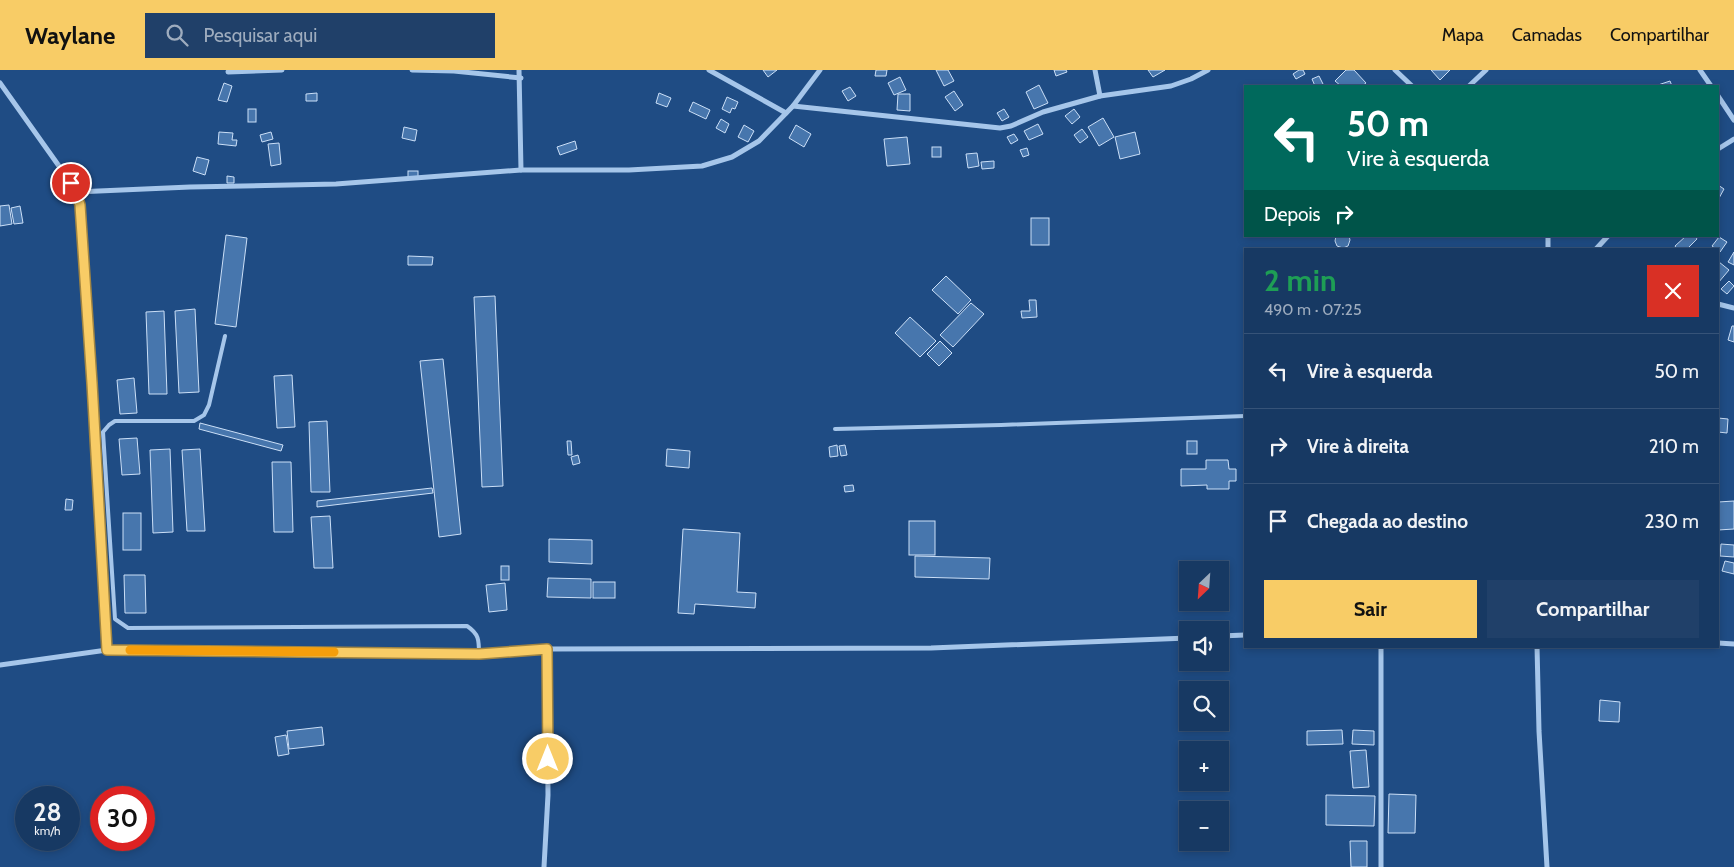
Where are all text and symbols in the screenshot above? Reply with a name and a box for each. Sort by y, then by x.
search box [145,13,495,58]
text: Waylane [25,21,115,50]
icon: search [163,21,191,49]
text: Pesquisar aqui [203,24,317,47]
text: Mapa [1442,24,1484,46]
text: Camadas [1512,24,1582,46]
text: Compartilhar [1610,24,1709,46]
text: 50 m [1347,102,1429,145]
icon: left [1264,105,1329,170]
text: Vire à esquerda [1347,145,1489,172]
pin [50,162,92,204]
icon: arrive [57,169,85,197]
icon: right [1330,200,1358,228]
text: Depois [1264,203,1320,226]
text: 2 min [1264,262,1336,299]
button: close [1647,265,1699,317]
text: 490 m · 07:25 [1264,300,1362,319]
icon: left [1264,357,1292,385]
text: Vire à esquerda [1307,360,1433,383]
text: 50 m [1655,360,1699,383]
icon: right [1264,432,1292,460]
text: Vire à direita [1307,435,1409,458]
text: 210 m [1649,435,1699,458]
icon: arrive [1264,507,1292,535]
text: Chegada ao destino [1307,510,1468,533]
text: 230 m [1645,510,1699,533]
north arrow [1179,561,1229,611]
map controls [1179,561,1229,851]
button: Sair [1264,580,1477,638]
button: Compartilhar [1487,580,1699,638]
button: sound [1179,621,1229,671]
button: search [1179,681,1229,731]
position arrow [521,732,573,784]
button: + [1179,741,1229,791]
speed limit sign: 30 [90,786,155,851]
text: 28 [33,797,62,827]
button: − [1179,801,1229,851]
text: km/h [34,823,61,838]

